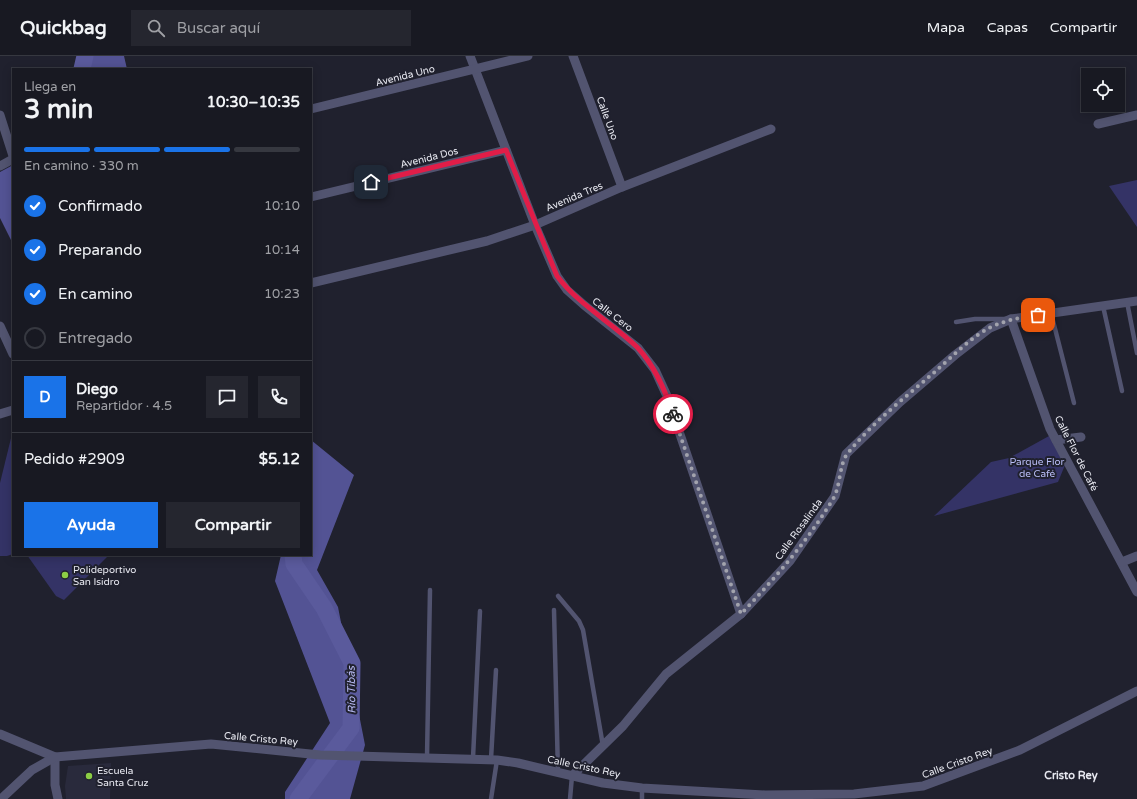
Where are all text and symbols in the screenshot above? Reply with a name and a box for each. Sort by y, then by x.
search box [131,10,411,46]
text: Quickbag [20,17,107,39]
icon: search [145,17,167,39]
text: Buscar aquí [177,19,260,37]
text: Mapa [927,19,965,36]
text: Capas [987,19,1028,36]
text: Compartir [1050,19,1117,36]
street label: Avenida Uno [374,63,436,89]
map controls [1081,68,1125,112]
button: locate [1081,68,1125,112]
text: Llega en [24,79,76,95]
text: 10:30–10:35 [207,93,300,111]
text: 3 min [24,94,93,125]
street label: Calle Uno [594,95,620,142]
street label: Avenida Dos [399,145,460,171]
text: En camino · 330 m [24,158,139,174]
pin [354,165,388,199]
icon: home [360,171,382,193]
street label: Avenida Tres [544,179,605,214]
icon: check [24,195,46,217]
text: Confirmado [58,197,142,215]
text: 10:10 [264,198,300,214]
icon: check [24,239,46,261]
text: Preparando [58,241,142,259]
text: 10:14 [264,242,300,258]
icon: check [24,283,46,305]
text: En camino [58,285,133,303]
text: 10:23 [264,286,300,302]
street label: Calle Cero [590,295,635,334]
pin [1021,298,1055,332]
icon: bag [1027,304,1049,326]
text: Entregado [58,329,133,347]
button: chat [206,376,248,418]
button: phone [258,376,300,418]
text: Diego [76,380,118,398]
text: D [39,388,51,406]
courier [653,394,693,434]
text: Repartidor · 4.5 [76,398,172,414]
icon: bike [662,403,684,425]
street label: Calle Flor de Café [1052,414,1100,493]
text: Pedido #2909 [24,450,125,468]
text: $5.12 [259,450,300,468]
park label: Parque Flor de Café [1010,456,1065,480]
street label: Calle Rosalinda [773,497,825,562]
button: Ayuda [24,502,158,548]
button: Compartir [166,502,300,548]
place label: Polideportivo San Isidro [73,564,136,588]
marker: Polideportivo San Isidro [60,570,70,580]
water label: Río Tibás [345,665,358,714]
street label: Calle Cristo Rey [223,730,299,748]
street label: Calle Cristo Rey [920,744,995,781]
street label: Calle Cristo Rey [546,753,622,781]
place label: Escuela Santa Cruz [97,765,149,789]
district label: Cristo Rey [1044,769,1098,783]
marker: Escuela Santa Cruz [84,771,94,781]

